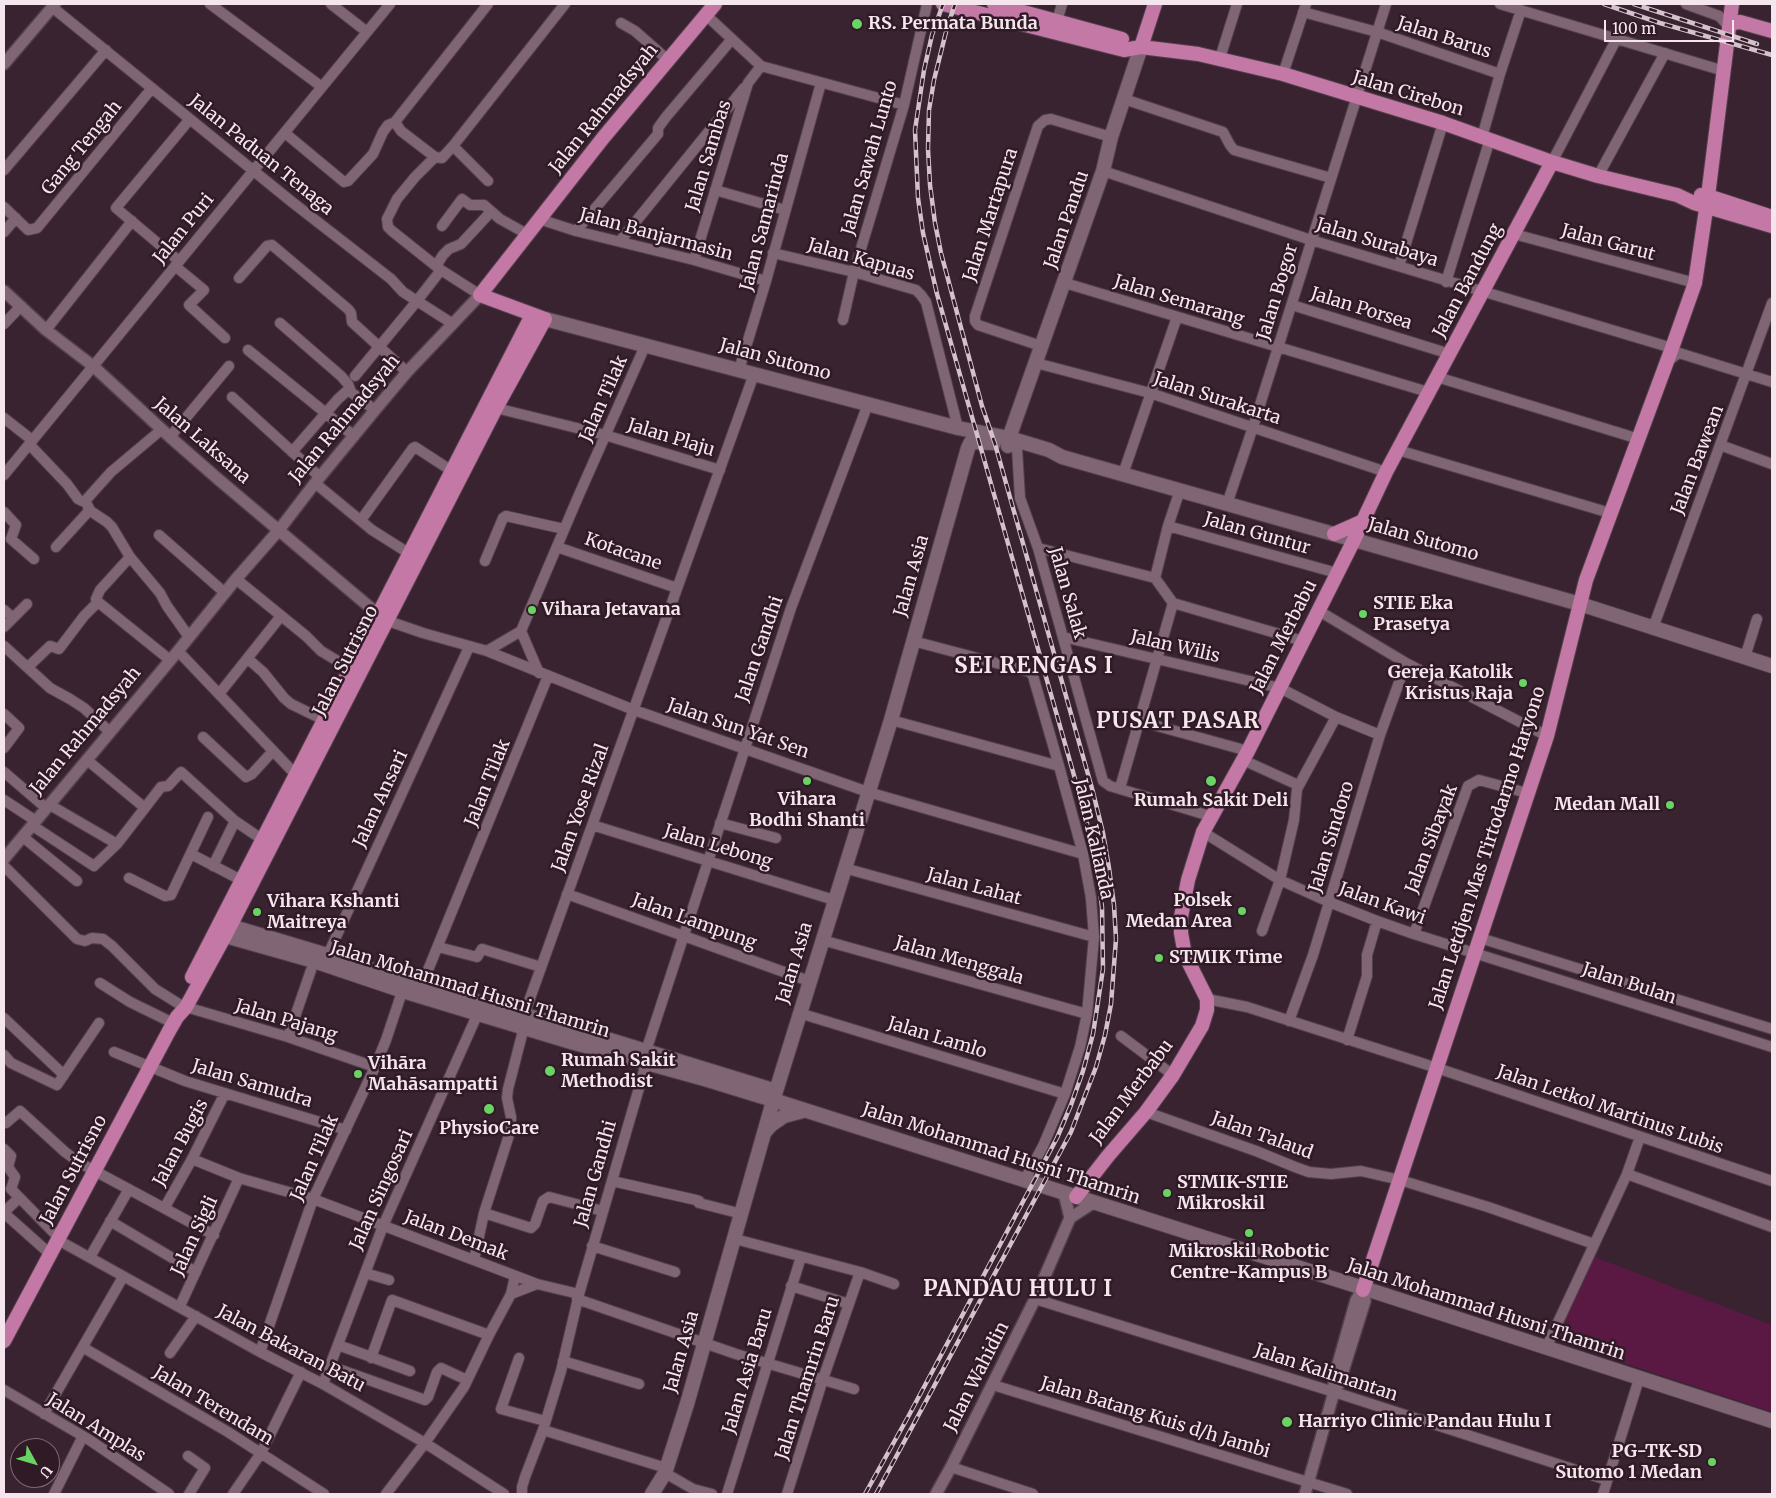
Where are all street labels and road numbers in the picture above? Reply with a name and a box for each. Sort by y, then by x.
street label: Jalan Barus [1394,13,1494,63]
street label: Jalan Rahmadsyah [545,40,663,178]
street label: Jalan Cirebon [1350,67,1466,121]
street label: Jalan Sawah Lunto [838,78,902,238]
street label: Jalan Paduan Tenaga [184,90,338,220]
street label: Gang Tengah [37,97,127,199]
street label: Jalan Sambas [682,98,736,214]
street label: Jalan Martapura [959,145,1023,285]
street label: Jalan Samarinda [736,151,794,293]
street label: Jalan Pandu [1040,168,1094,272]
street label: Jalan Puri [149,190,219,268]
street label: Jalan Banjarmasin [577,204,735,266]
street label: Jalan Surabaya [1313,214,1441,272]
street label: Jalan Bandung [1429,220,1507,342]
street label: Jalan Garut [1559,220,1657,266]
street label: Jalan Kapuas [805,234,917,286]
street label: Jalan Bogor [1253,241,1303,343]
street label: Jalan Semarang [1111,271,1247,331]
street label: Jalan Porsea [1308,283,1414,335]
street label: Jalan Sutomo [717,335,833,385]
street label: Jalan Rahmadsyah [285,351,405,487]
street label: Jalan Tilak [575,352,633,446]
street label: Jalan Surakarta [1151,368,1283,430]
street label: Jalan Laksana [149,393,255,489]
street label: Jalan Bawean [1667,402,1729,518]
street label: Jalan Plaju [625,414,717,462]
street label: Jalan Guntur [1201,509,1313,559]
street label: Jalan Sutomo [1365,514,1481,566]
street label: Kotacane [582,529,664,575]
street label: Jalan Asia [890,533,934,619]
street label: Jalan Salak [1044,545,1090,641]
street label: Jalan Merbabu [1246,576,1322,698]
street label: Jalan Gandhi [732,593,788,705]
street label: Jalan Sutrisno [309,602,383,720]
street label: Jalan Wilis [1128,626,1222,668]
street label: Jalan Rahmadsyah [26,663,146,799]
street label: Jalan Letdjen Mas Tirtodarmo Haryono [1425,684,1551,1012]
street label: Jalan Sun Yat Sen [664,695,812,763]
street label: Jalan Tilak [461,736,515,830]
street label: Jalan Yose Rizal [548,741,614,875]
street label: Jalan Ansari [349,747,413,851]
street label: Jalan Kalianda [1069,776,1117,902]
street label: Jalan Sindoro [1305,779,1359,895]
street label: Jalan Sibayak [1401,781,1463,897]
street label: Jalan Lebong [661,820,775,874]
street label: Jalan Lahat [924,864,1024,910]
street label: Jalan Kawi [1336,878,1428,930]
street label: Jalan Lampung [629,889,759,955]
street label: Jalan Asia [772,920,818,1006]
street label: Jalan Menggala [892,932,1026,990]
street label: Jalan Mohammad Husni Thamrin [328,937,612,1043]
street label: Jalan Bulan [1579,959,1679,1009]
street label: Jalan Pajang [232,995,340,1047]
street label: Jalan Lamlo [885,1013,989,1063]
street label: Jalan Merbabu [1086,1036,1178,1148]
street label: Jalan Samudra [189,1055,315,1113]
street label: Jalan Letkol Martinus Lubis [1494,1061,1726,1159]
street label: Jalan Bugis [149,1095,213,1191]
street label: Jalan Mohammad Husni Thamrin [859,1099,1143,1209]
street label: Jalan Talaud [1208,1108,1316,1164]
street label: Jalan Sutrisno [36,1111,112,1229]
street label: Jalan Tilak [286,1111,344,1205]
street label: Jalan Gandhi [570,1118,622,1230]
street label: Jalan Singosari [346,1127,418,1253]
street label: Jalan Sigli [167,1193,223,1279]
street label: Jalan Demak [401,1206,511,1266]
street label: Jalan Mohammad Husni Thamrin [1344,1255,1628,1365]
street label: Jalan Thamrin Baru [771,1293,845,1463]
street label: Jalan Bakaran Batu [213,1301,369,1397]
street label: Jalan Asia Baru [719,1306,777,1436]
street label: Jalan Asia [660,1309,704,1395]
street label: Jalan Wahidin [940,1318,1014,1436]
street label: Jalan Kalimantan [1252,1340,1400,1406]
street label: Jalan Terendam [149,1362,277,1450]
street label: Jalan Batang Kuis d/h Jambi [1038,1373,1272,1463]
street label: Jalan Amplas [43,1389,149,1467]

